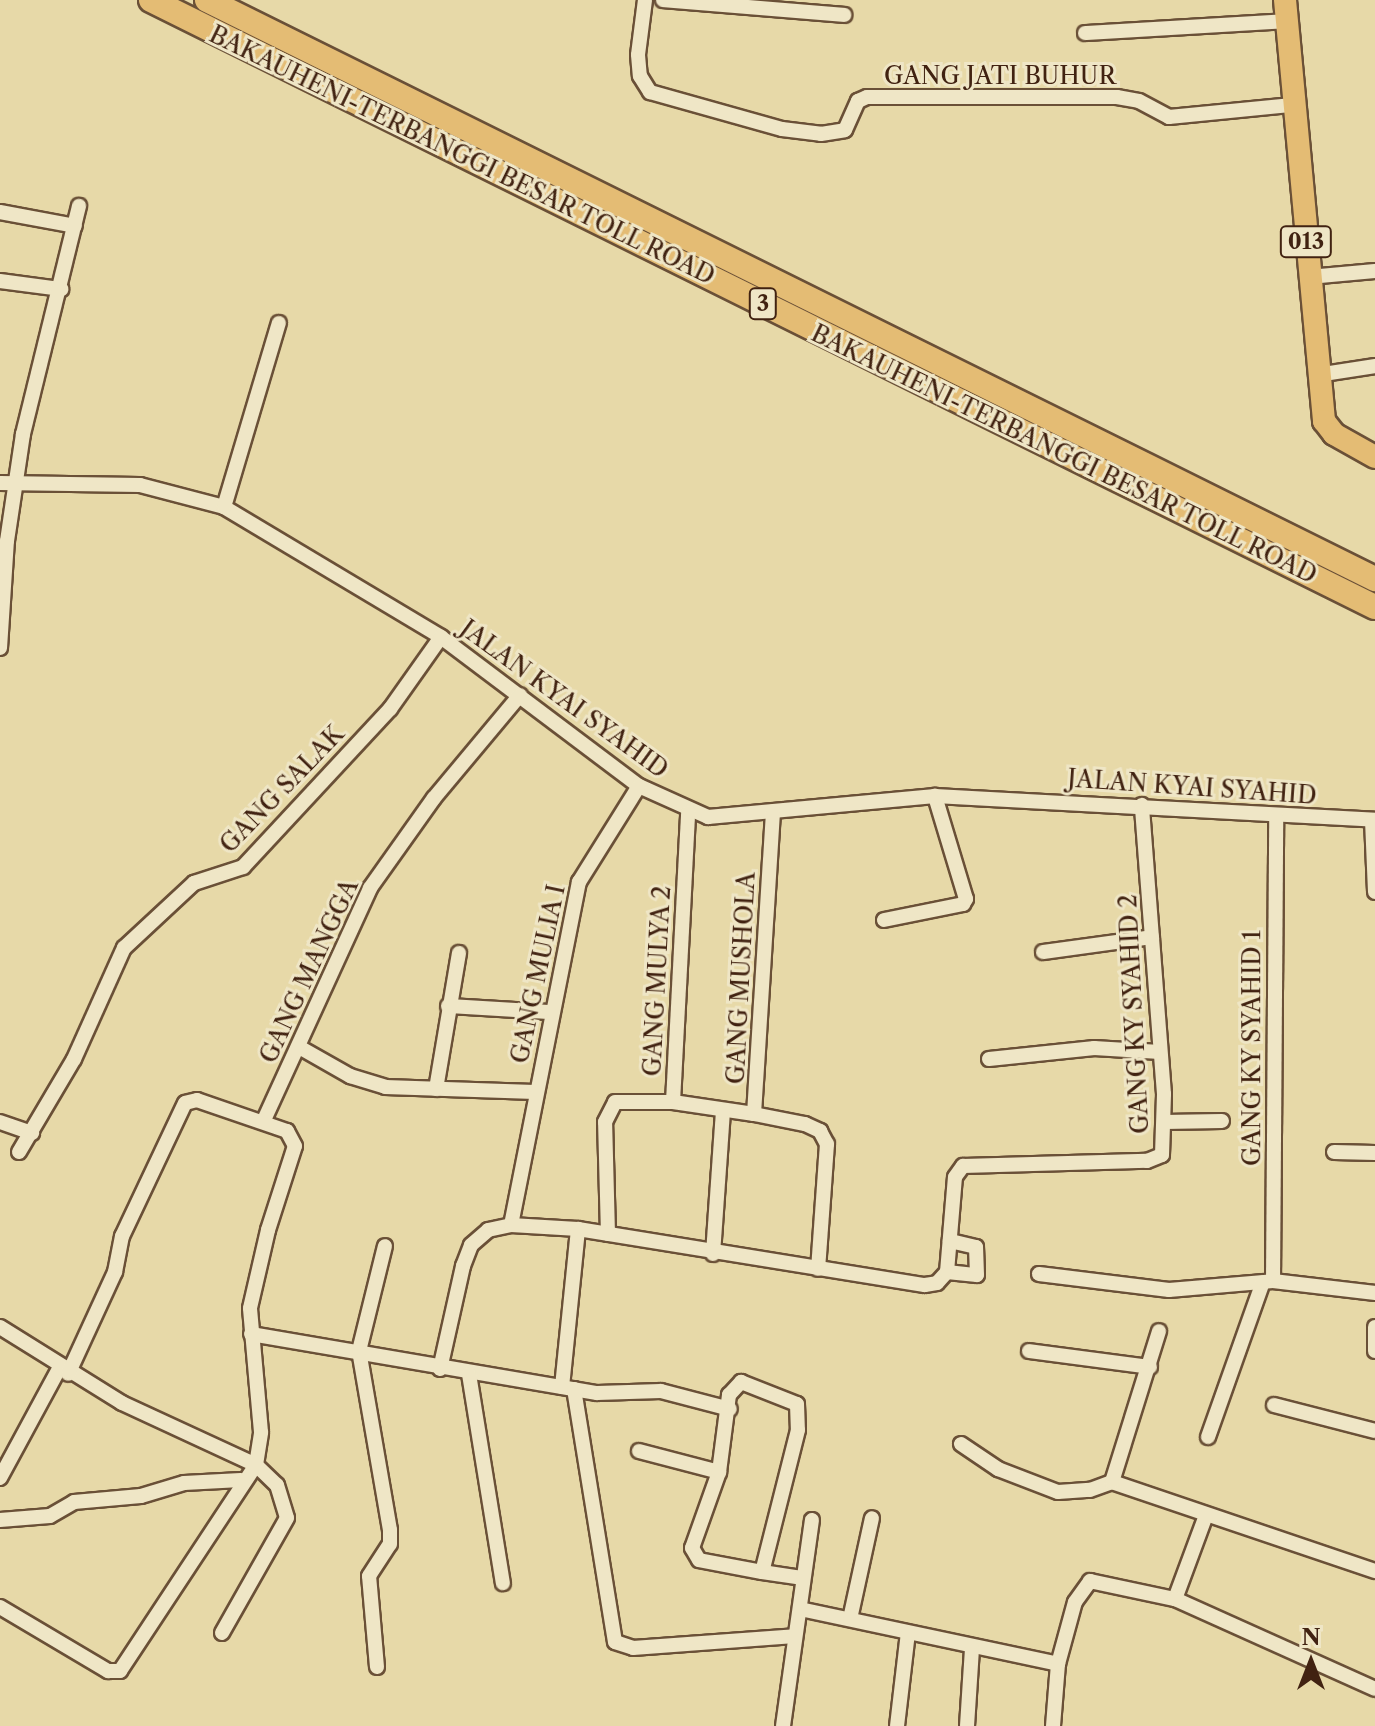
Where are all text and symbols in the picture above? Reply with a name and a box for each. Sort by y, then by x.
street label: BAKAUHENI-TERBANGGI BESAR TOLL ROAD [204,19,720,291]
street label: GANG JATI BUHUR [884,62,1116,90]
road number: 013 [1278,224,1334,260]
road number: 3 [747,286,779,322]
street label: BAKAUHENI-TERBANGGI BESAR TOLL ROAD [806,318,1322,590]
street label: JALAN KYAI SYAHID [455,614,673,784]
street label: GANG SALAK [214,719,350,859]
street label: JALAN KYAI SYAHID [1067,764,1317,810]
street label: GANG MUSHOLA [721,871,761,1085]
street label: GANG MANGGA [254,874,364,1068]
street label: GANG MULIA I [505,882,571,1066]
street label: GANG MULYA 2 [638,884,676,1078]
street label: GANG KY SYAHID 2 [1113,893,1155,1135]
street label: GANG KY SYAHID 1 [1238,929,1266,1167]
north arrow [1271,1622,1351,1702]
text: N [1301,1624,1321,1651]

